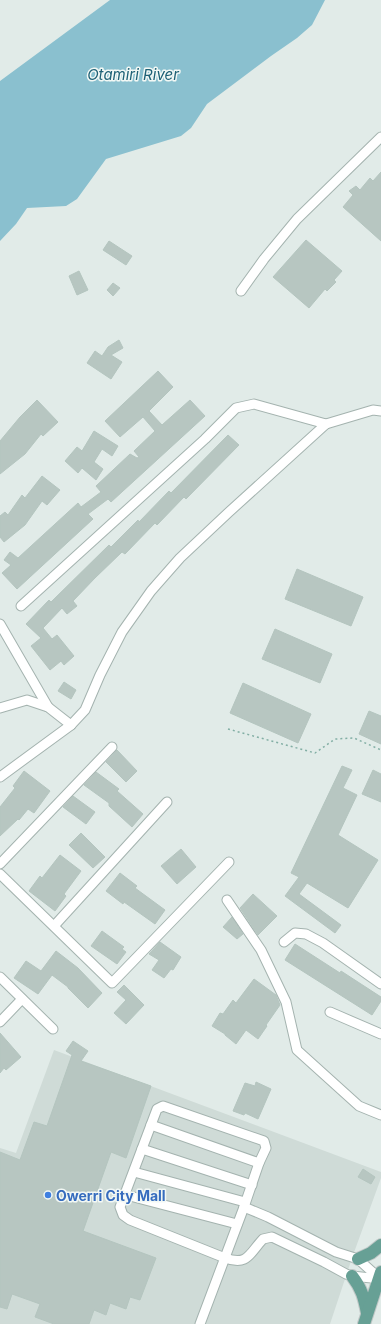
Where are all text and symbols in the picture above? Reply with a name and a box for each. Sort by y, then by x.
water label: Otamiri River [87,65,179,84]
place label: Owerri City Mall [56,1187,166,1204]
marker: Owerri City Mall [43,1190,53,1200]

